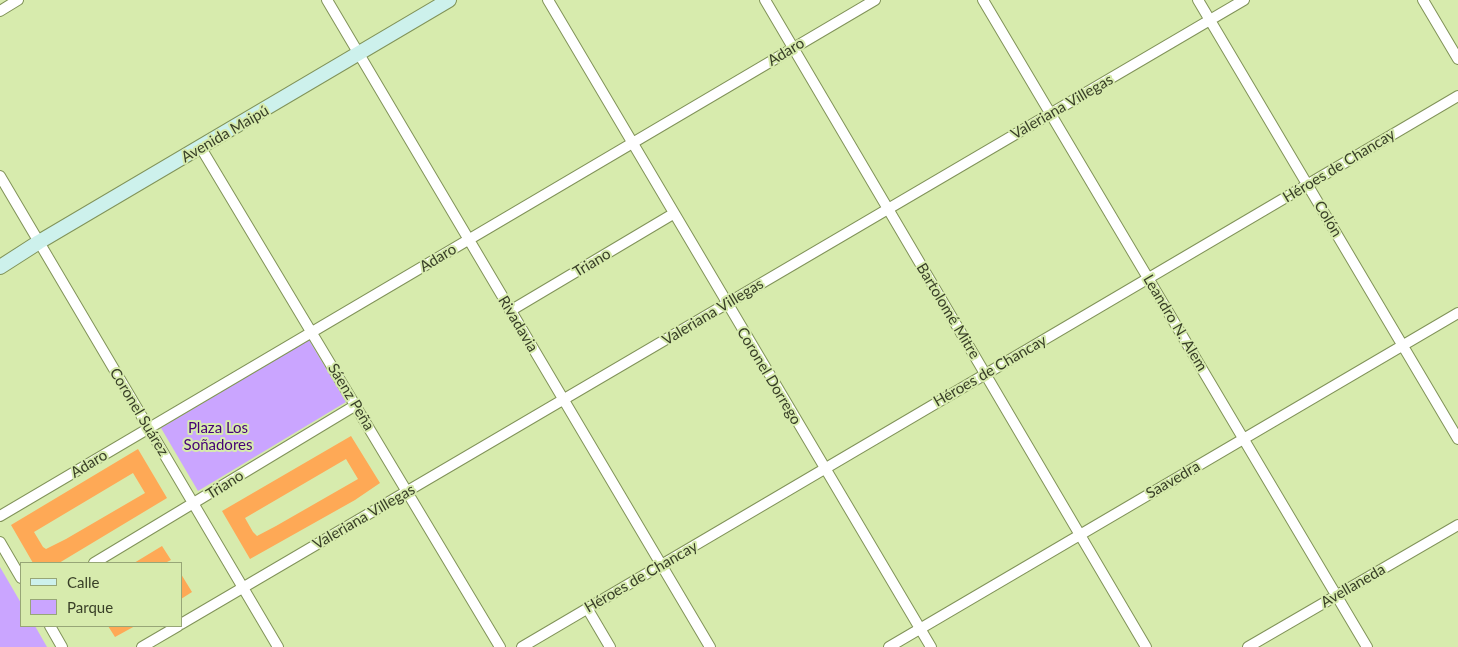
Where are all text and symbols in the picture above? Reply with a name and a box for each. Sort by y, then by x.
street label: Adaro [764,34,808,70]
street label: Valeriana Villegas [1008,71,1116,143]
street label: Avenida Maipú [178,102,272,166]
street label: Héroes de Chancay [1280,125,1398,207]
street label: Colón [1310,198,1346,240]
street label: Adaro [416,240,460,276]
street label: Triano [570,245,614,281]
street label: Bartolomé Mitre [912,260,984,362]
street label: Leandro N. Alem [1139,271,1211,375]
street label: Valeriana Villegas [659,275,767,349]
street label: Rivadavia [494,293,542,355]
street label: Coronel Dorrego [733,324,805,428]
street label: Héroes de Chancay [930,331,1050,411]
street label: Sáenz Peña [324,360,378,434]
street label: Coronel Suárez [106,365,172,459]
park label: Plaza Los Soñadores [184,419,252,454]
street label: Adaro [67,446,111,482]
street label: Saavedra [1143,457,1203,503]
street label: Triano [203,467,247,503]
street label: Valeriana Villegas [310,481,418,553]
street label: Héroes de Chancay [581,537,701,617]
street label: Avellaneda [1317,560,1389,612]
legend [20,562,182,627]
text: Calle [67,573,99,591]
text: Parque [67,598,113,616]

